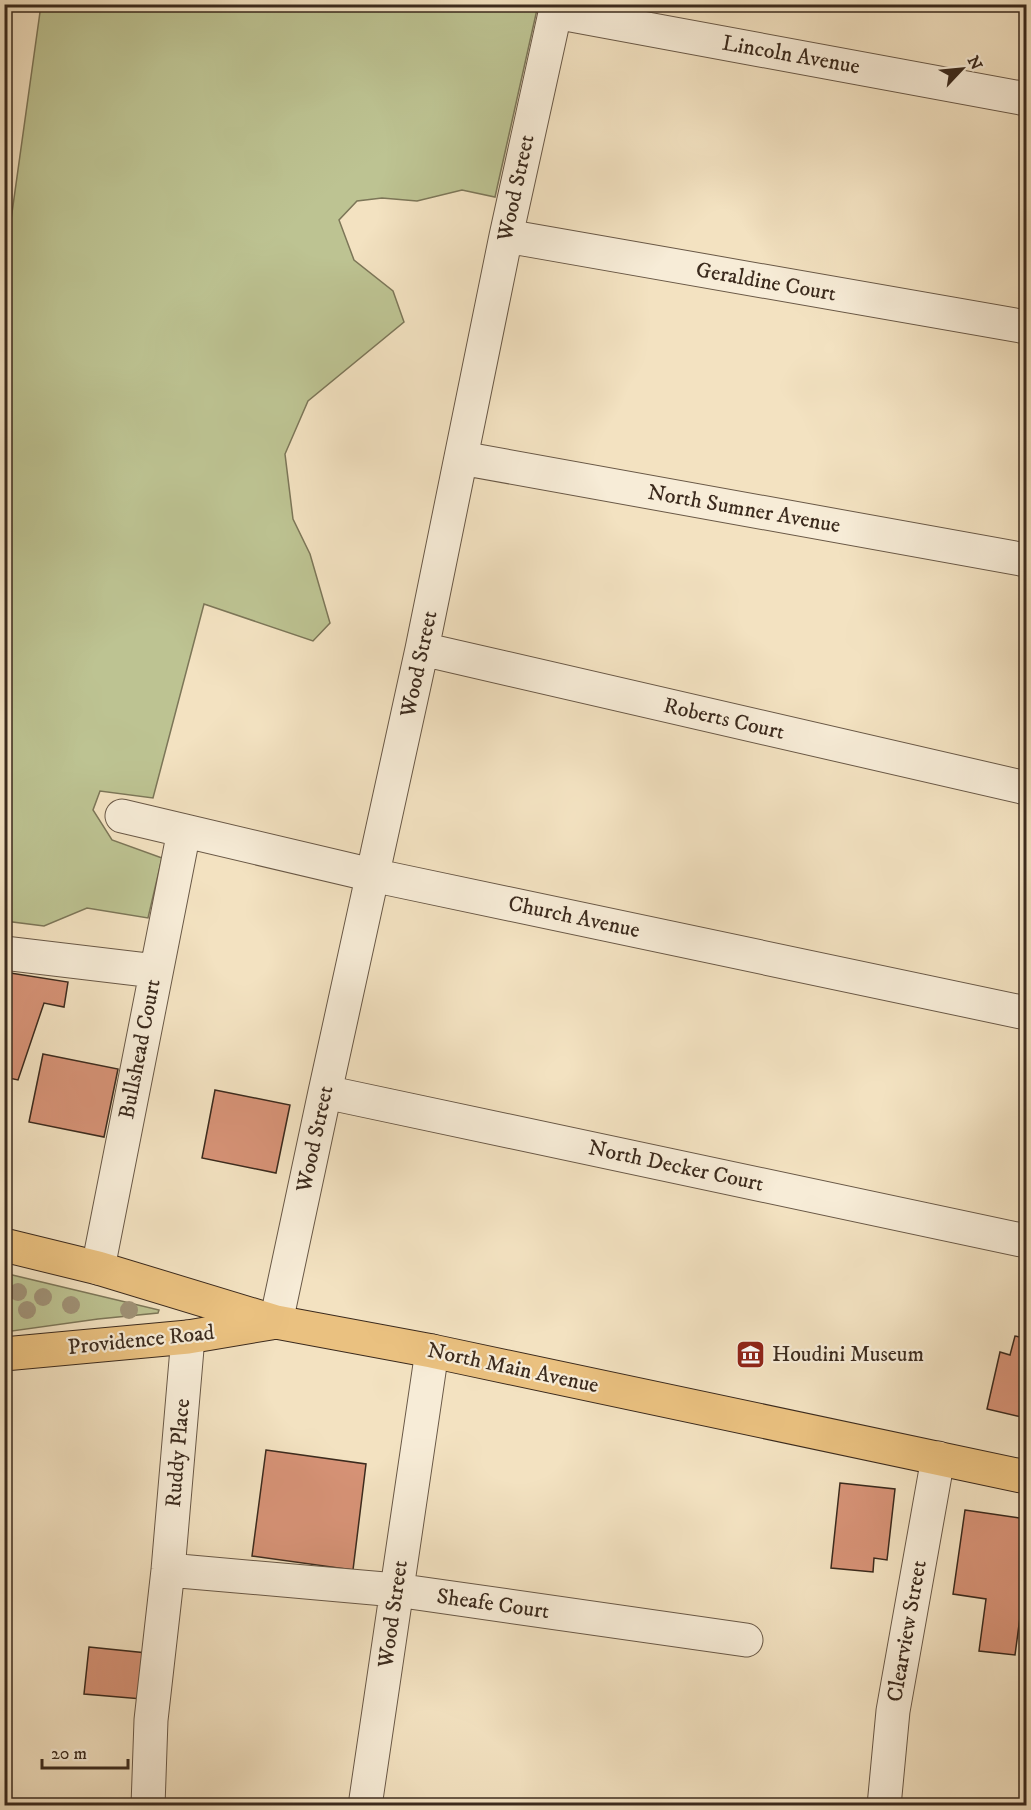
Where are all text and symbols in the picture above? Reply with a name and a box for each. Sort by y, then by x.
street label: Lincoln Avenue [720,30,862,80]
north arrow [932,39,992,99]
text: N [963,53,986,73]
street label: Wood Street [491,132,540,245]
street label: Geraldine Court [694,256,838,308]
street label: North Sumner Avenue [645,479,843,539]
street label: Wood Street [394,608,443,721]
street label: Roberts Court [661,692,787,746]
street label: Church Avenue [506,890,642,944]
street label: Bullshead Court [113,977,167,1121]
street label: Wood Street [290,1083,339,1196]
street label: North Decker Court [586,1134,766,1198]
street label: Providence Road [66,1319,216,1361]
street label: North Main Avenue [425,1337,601,1399]
museum icon: Houdini Museum [735,1338,767,1370]
place label: Houdini Museum [772,1341,924,1368]
street label: Ruddy Place [160,1397,196,1509]
street label: Clearview Street [881,1558,933,1704]
street label: Wood Street [372,1559,414,1670]
street label: Sheafe Court [435,1583,551,1625]
scale bar [42,1732,128,1770]
text: 20 m [51,1743,87,1765]

